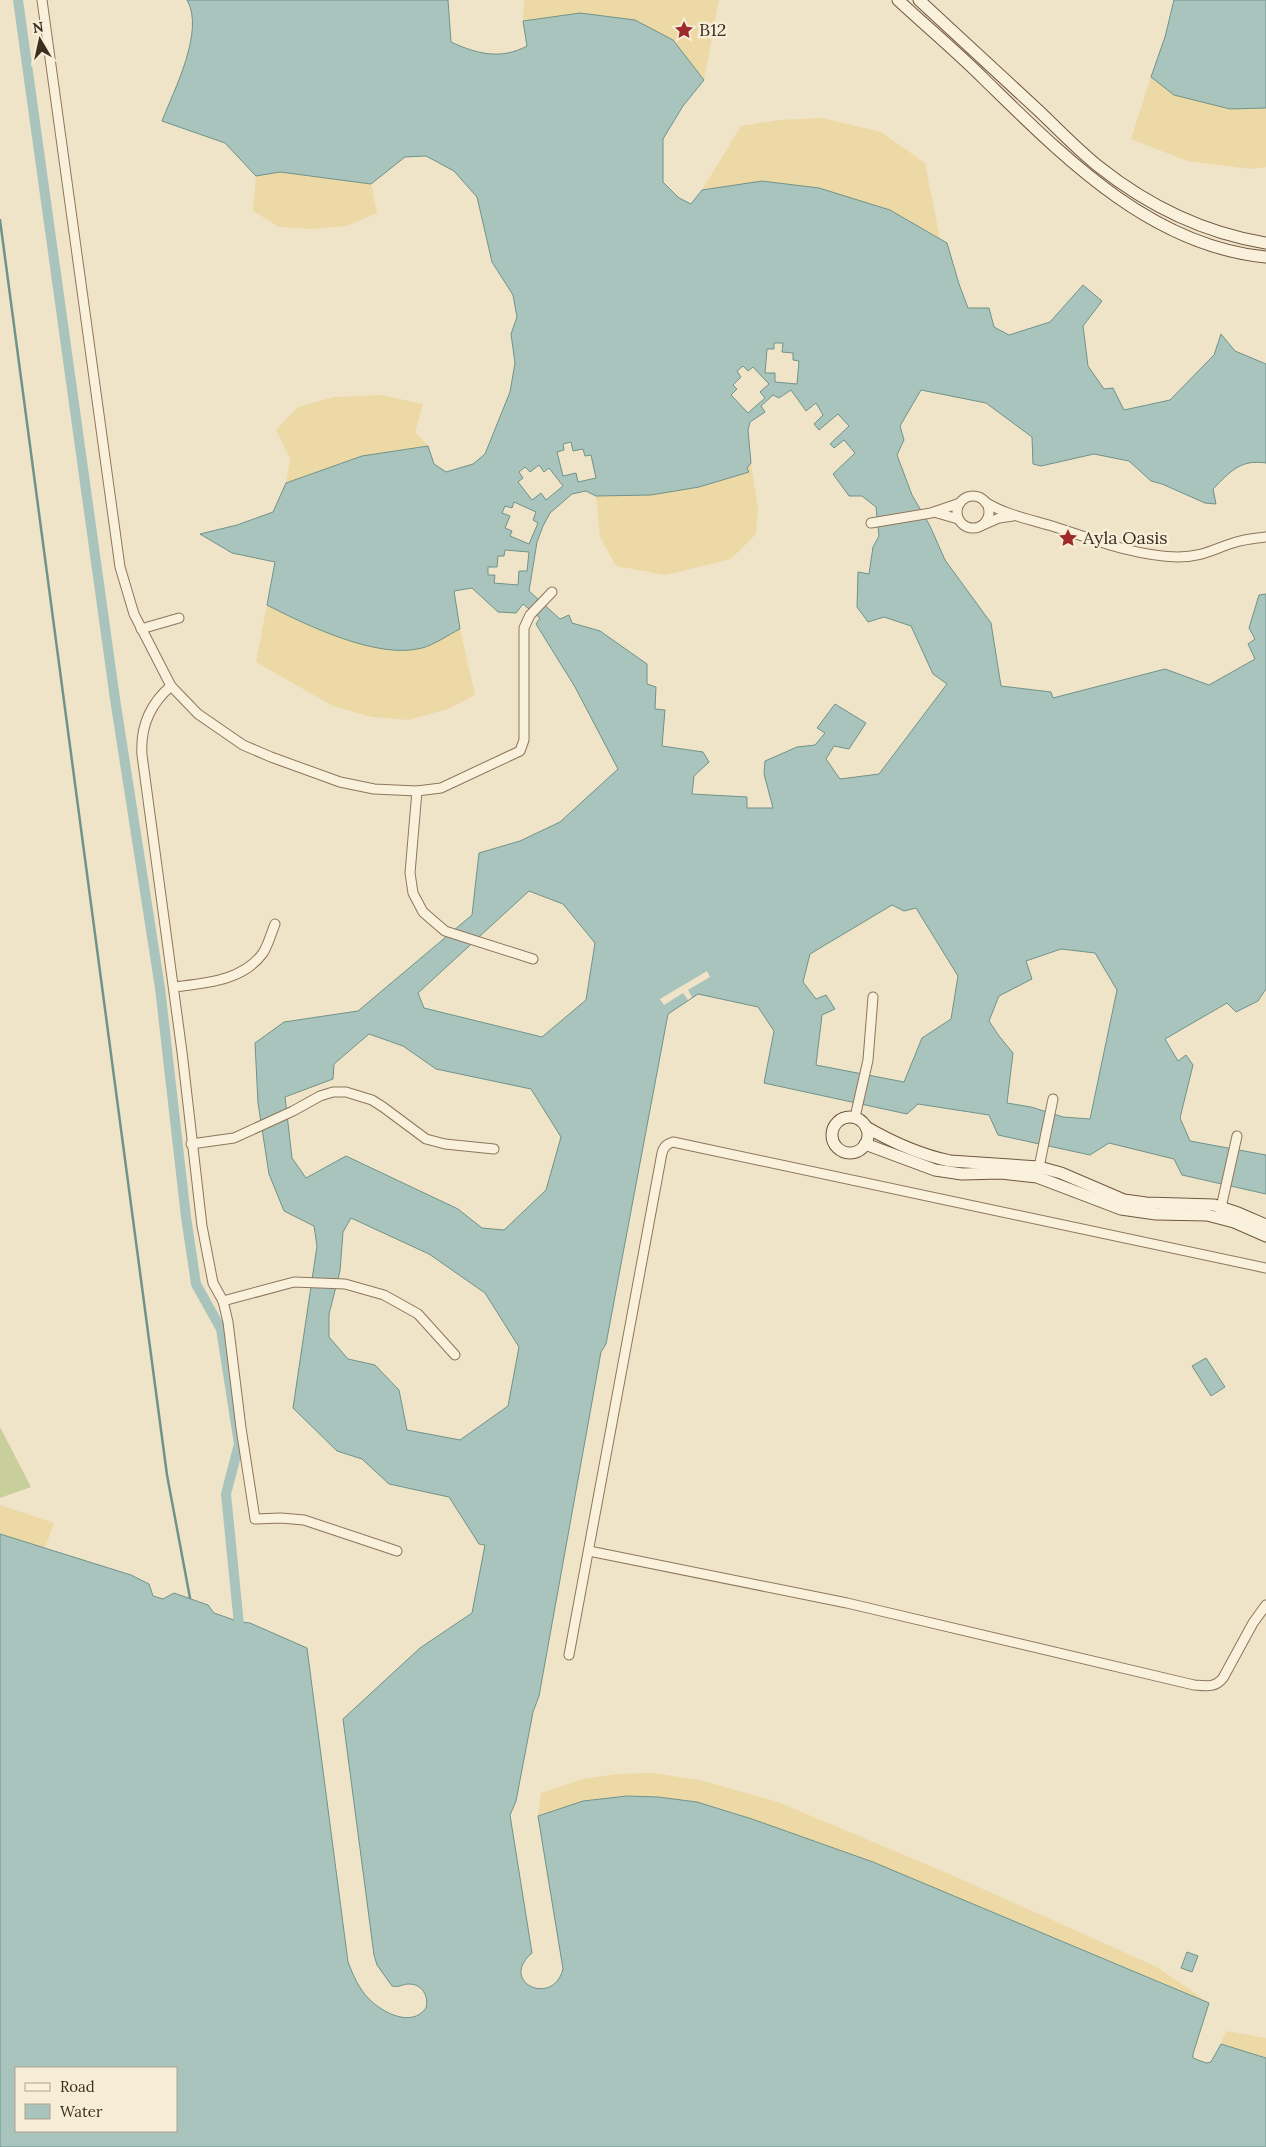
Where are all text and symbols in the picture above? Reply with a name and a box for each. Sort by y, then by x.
north arrow [15,15,65,65]
text: N [31,17,45,37]
place label: B12 [699,18,726,41]
place icon: B12 [673,19,695,41]
place label: Ayla Oasis [1082,526,1168,549]
place icon: Ayla Oasis [1057,527,1079,549]
legend [15,2067,178,2132]
text: Road [60,2077,95,2096]
text: Water [60,2102,103,2121]

